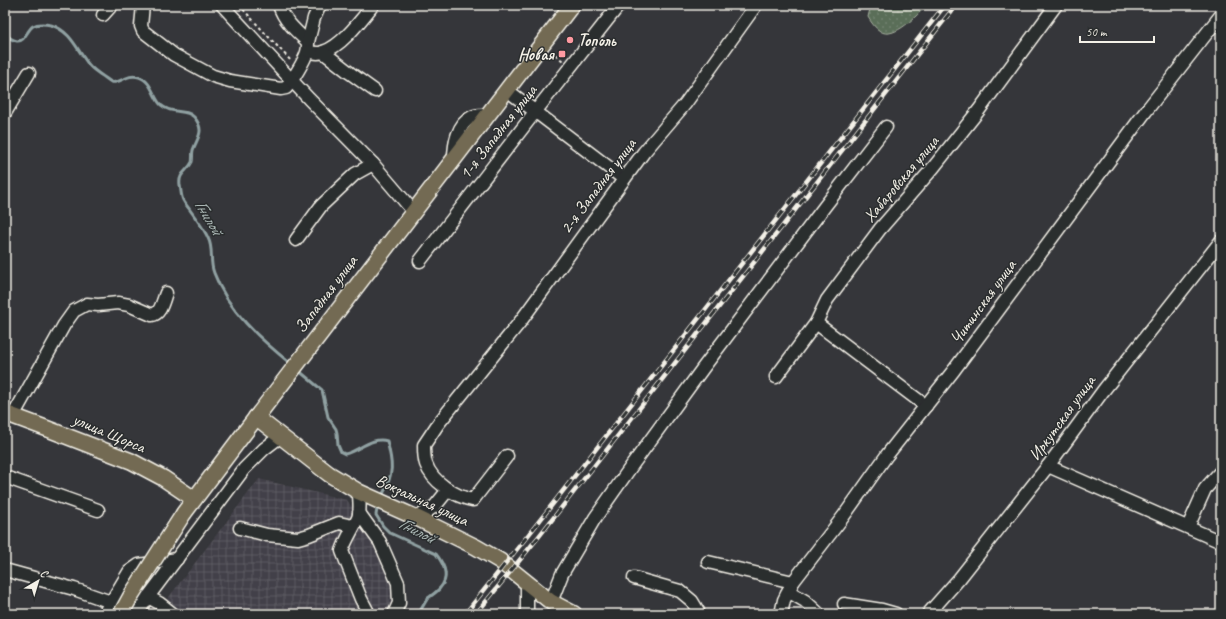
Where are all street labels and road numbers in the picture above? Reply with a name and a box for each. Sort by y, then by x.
street label: 1-я Западная улица [455,80,542,183]
street label: Хабаровская улица [859,131,944,227]
street label: 2-я Западная улица [555,133,641,238]
street label: Западная улица [290,250,363,337]
street label: Читинская улица [945,254,1022,348]
street label: Иркутская улица [1024,370,1101,465]
street label: улица Щорса [69,408,149,458]
street label: Вокзальная улица [372,469,473,532]

